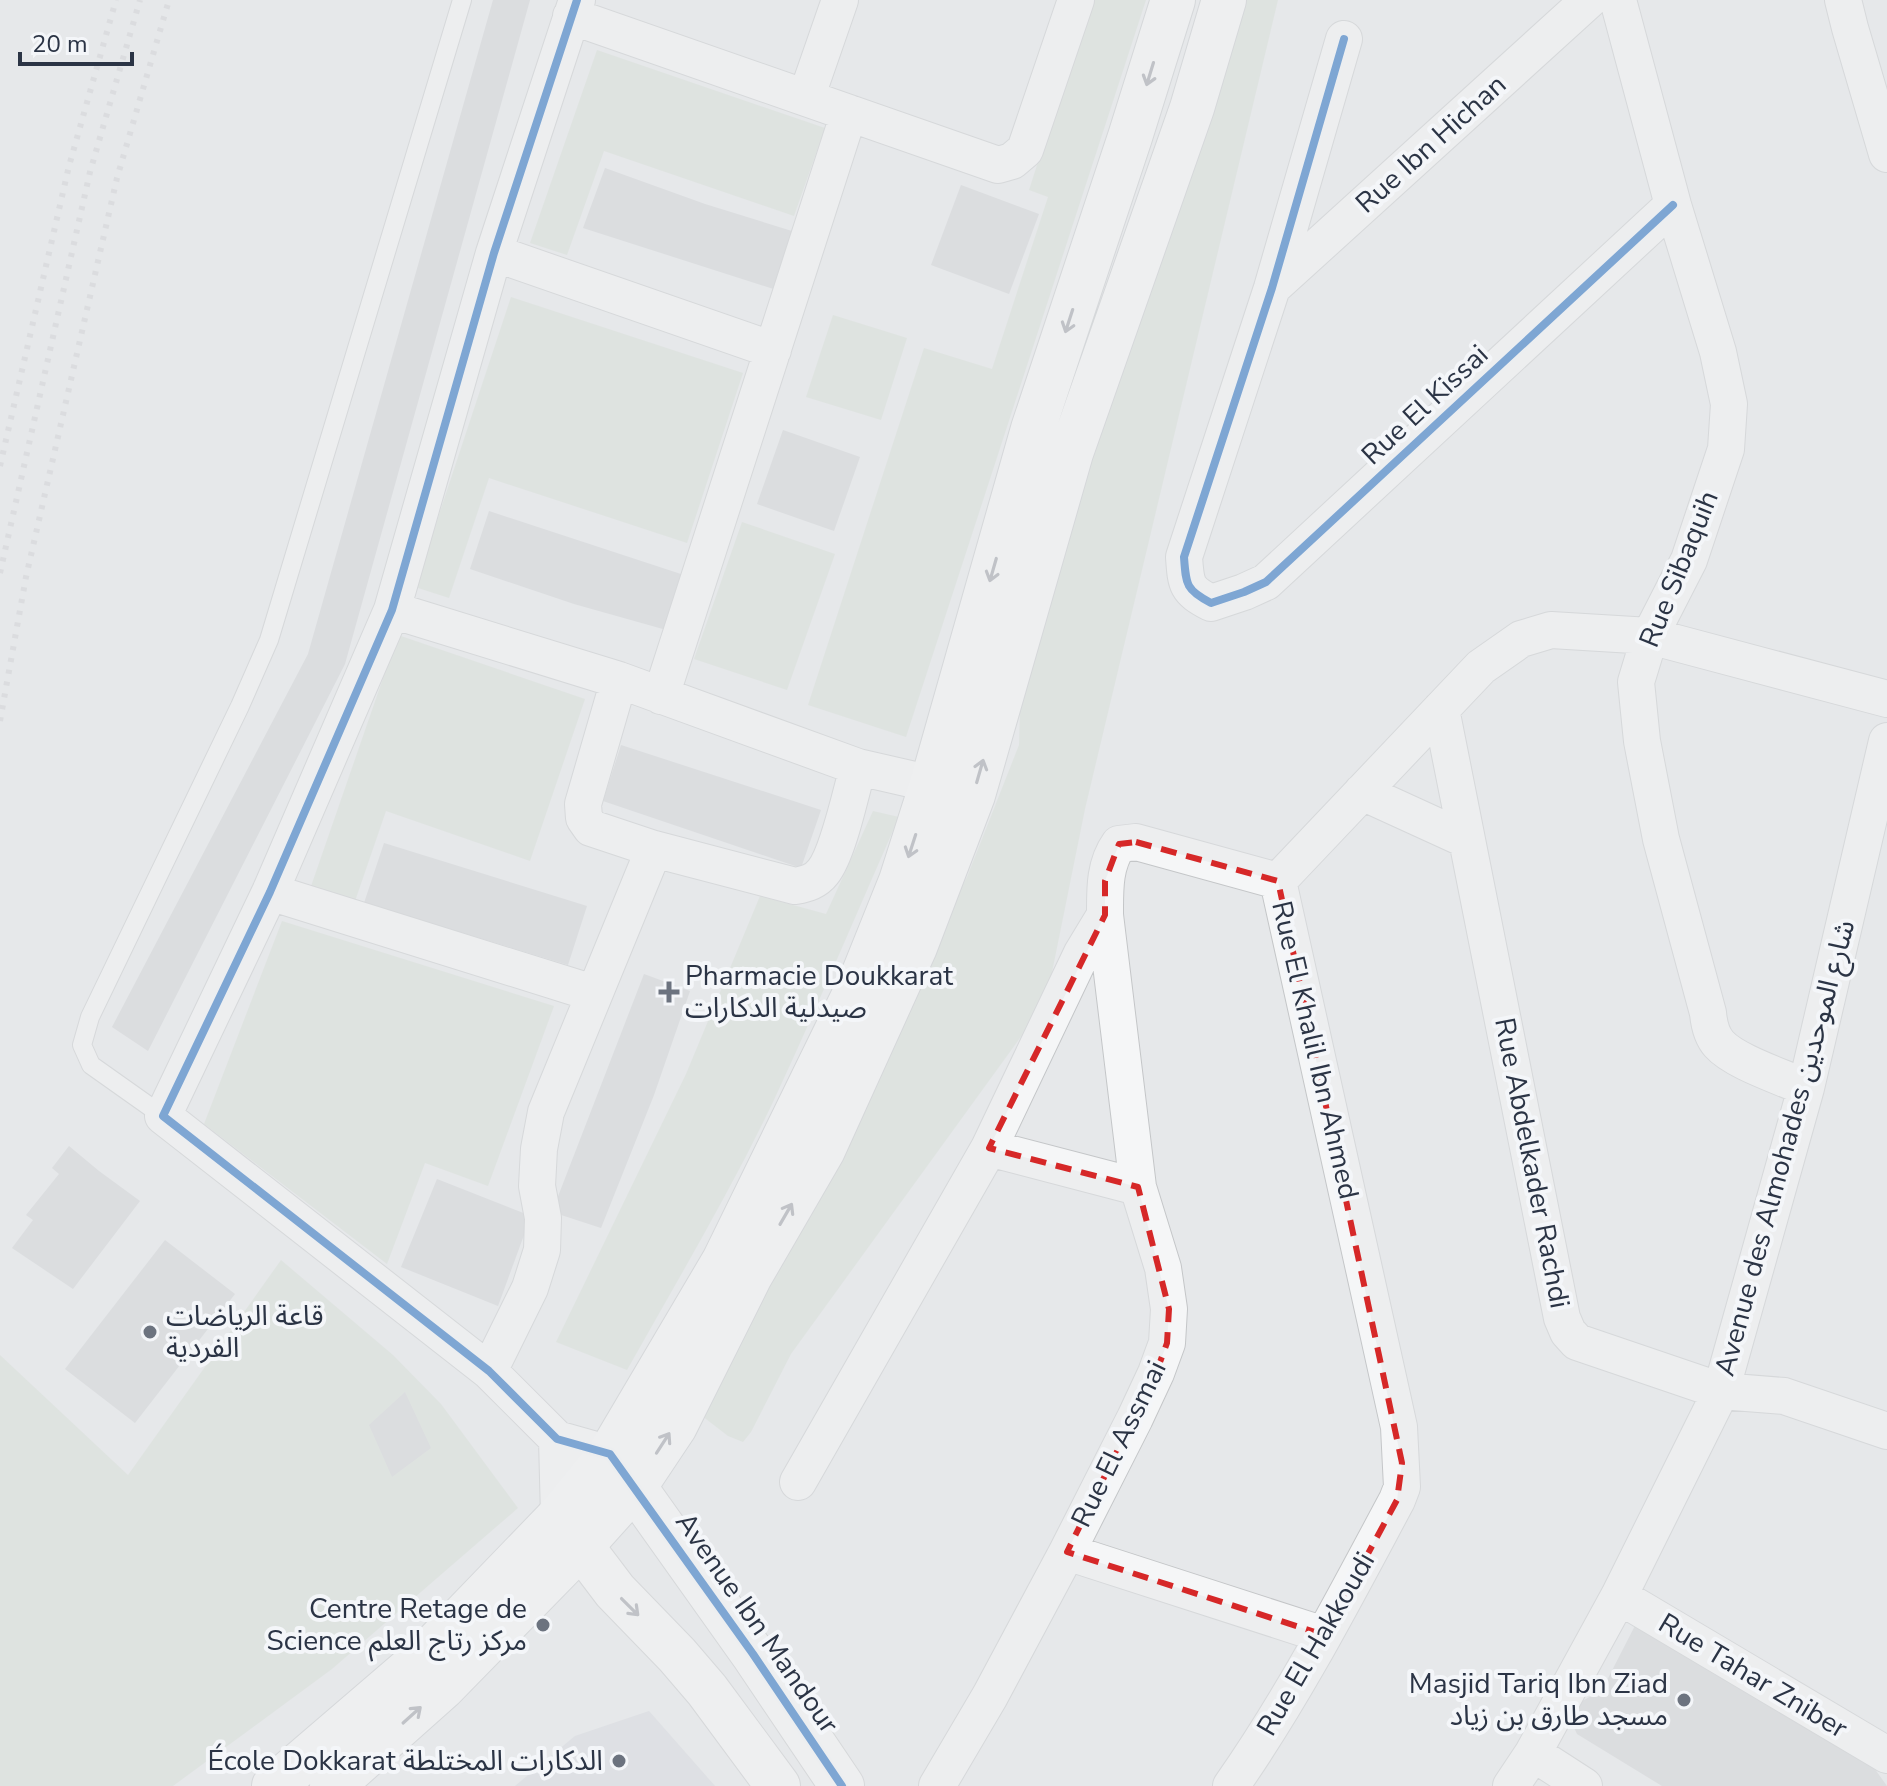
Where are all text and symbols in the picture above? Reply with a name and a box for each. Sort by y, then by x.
scale bar [20,16,132,66]
text: 20 m [32,28,88,60]
one-way arrow [1142,61,1157,87]
street label: Rue Ibn Hichan [1347,66,1515,222]
one-way arrow [1060,309,1075,334]
street label: Rue El Kissai [1353,336,1497,474]
street label: Rue Sibaquih [1630,485,1728,653]
one-way arrow [985,557,1000,583]
one-way arrow [973,759,988,785]
one-way arrow [904,834,919,859]
street label: Rue El Khalil Ibn Ahmed [1262,897,1368,1203]
street label: Avenue des Almohades شارع الموحدين [1706,916,1865,1380]
place label: Pharmacie Doukkarat صيدلية الدكارات [685,957,953,1027]
marker: Pharmacie Doukkarat صيدلية الدكارات [660,983,678,1001]
street label: Rue Abdelkader Rachdi [1485,1015,1579,1311]
one-way arrow [778,1203,794,1226]
place label: قاعة الرياضات الفردية [166,1297,324,1367]
marker: قاعة الرياضات الفردية [141,1323,159,1341]
street label: Rue El Assmai [1062,1354,1176,1534]
one-way arrow [656,1432,672,1455]
street label: Avenue Ibn Mandour [666,1505,848,1741]
street label: Rue El Hakkoudi [1248,1545,1384,1743]
place label: Centre Retage de Science مركز رتاج العلم [267,1590,527,1662]
one-way arrow [620,1597,639,1616]
street label: Rue Tahar Zniber [1651,1605,1855,1747]
marker: Centre Retage de Science مركز رتاج العلم [534,1616,552,1634]
place label: Masjid Tariq Ibn Ziad مسجد طارق بن زياد [1409,1665,1668,1735]
marker: Masjid Tariq Ibn Ziad مسجد طارق بن زياد [1675,1691,1693,1709]
one-way arrow [401,1707,421,1725]
place label: École Dokkarat الدكارات المختلطة [207,1742,603,1780]
marker: École Dokkarat الدكارات المختلطة [610,1752,628,1770]

